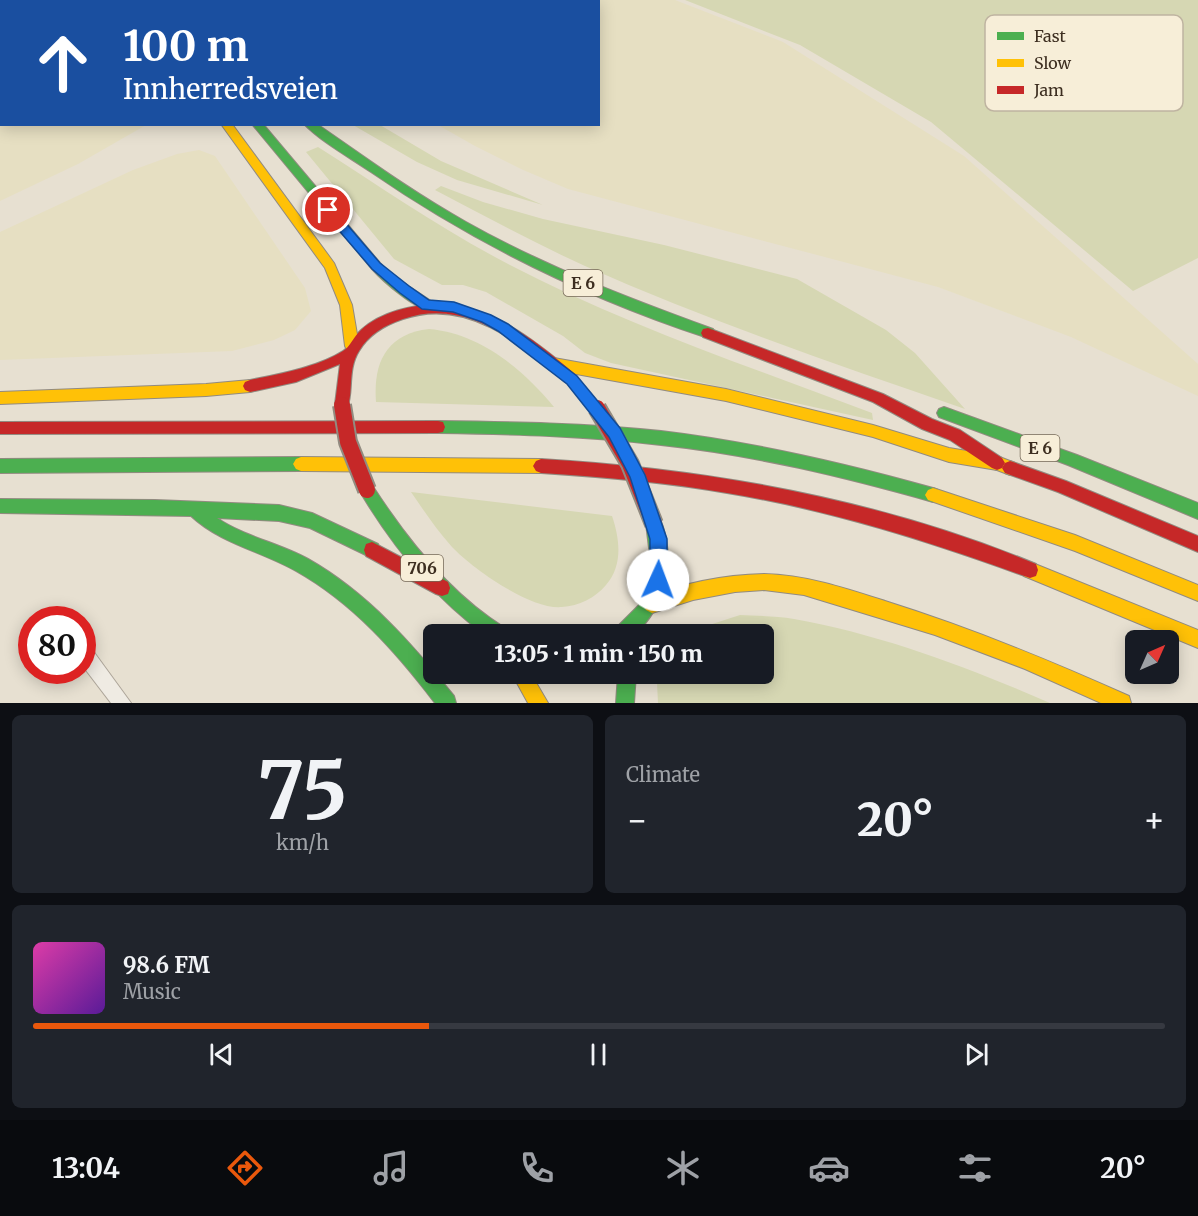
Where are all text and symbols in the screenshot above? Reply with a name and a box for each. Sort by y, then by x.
legend [985,15,1183,111]
text: 100 m [123,20,249,72]
icon: ahead [24,24,102,102]
text: Fast [1034,26,1067,46]
text: Slow [1034,53,1072,73]
text: Innherredsveien [123,72,338,106]
text: Jam [1033,80,1064,100]
pin [302,184,353,235]
icon: arrive [311,193,344,226]
road number: E 6 [564,270,602,296]
road number: E 6 [1020,435,1060,461]
position arrow [626,548,690,612]
road number: 706 [401,555,443,581]
speed limit sign: 80 [18,606,96,684]
north arrow [1125,630,1179,684]
map controls [1125,630,1179,684]
text: 13:05 · 1 min · 150 m [494,640,703,668]
text: 75 [257,742,348,840]
text: Climate [626,762,700,787]
text: 20° [857,792,934,848]
text: − [626,800,648,841]
text: + [1143,800,1165,841]
text: km/h [276,830,329,855]
text: 98.6 FM [123,951,210,979]
text: Music [123,979,181,1004]
icon: previous [205,1038,238,1071]
icon: pause [582,1038,615,1071]
icon: next [960,1038,993,1071]
icon: directions [224,1147,266,1189]
icon: music [370,1147,412,1189]
icon: phone [516,1147,558,1189]
icon: climate [662,1147,704,1189]
icon: car [808,1147,850,1189]
icon: filters [954,1147,996,1189]
text: 13:04 [52,1151,120,1185]
text: 20° [1100,1151,1146,1185]

